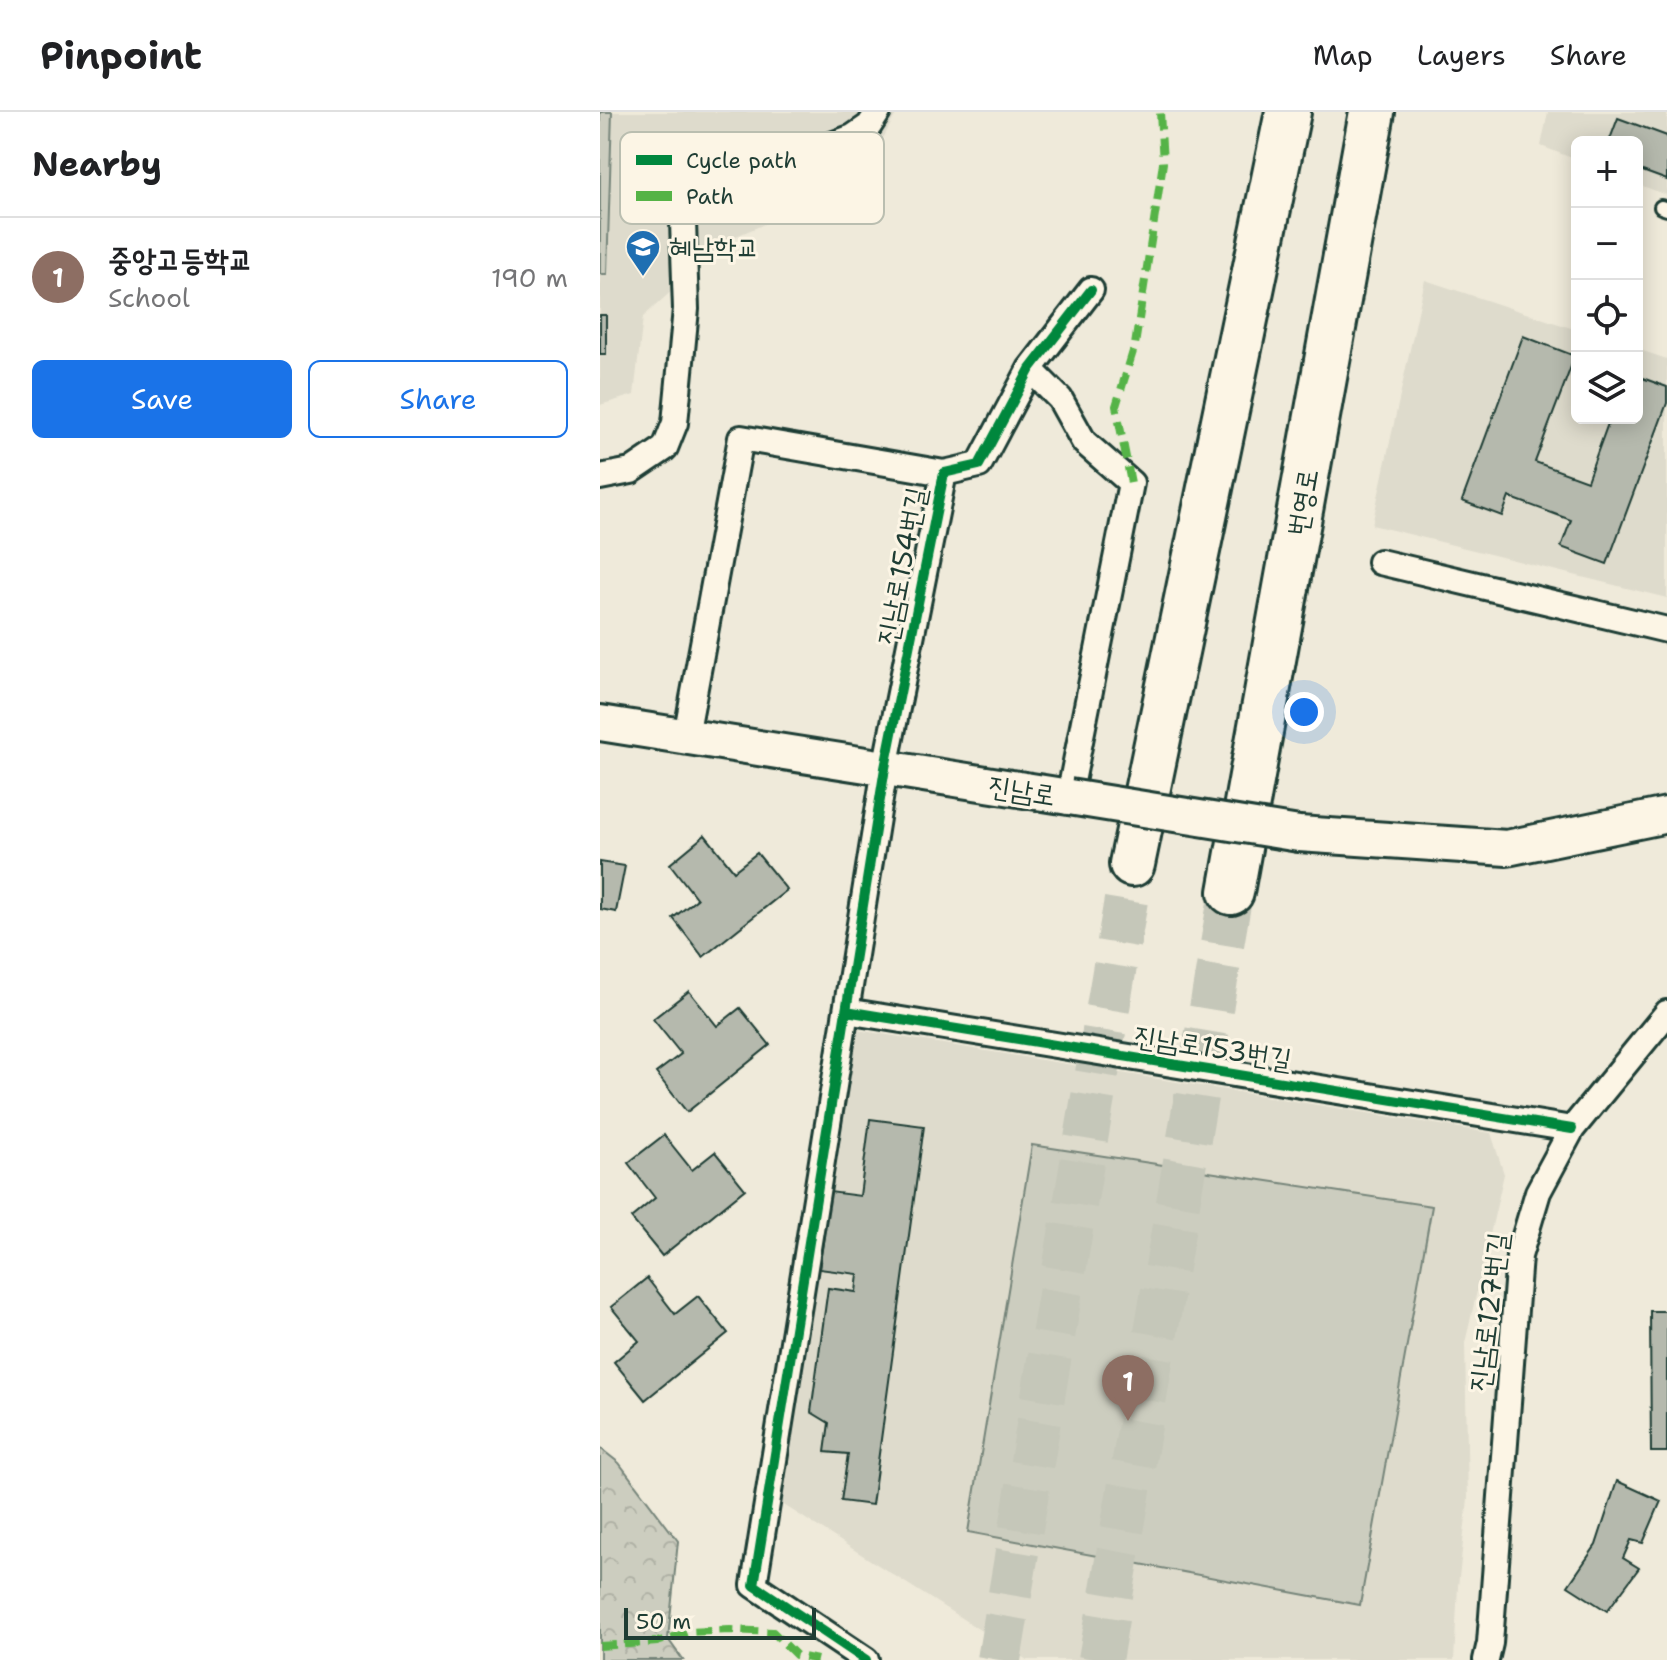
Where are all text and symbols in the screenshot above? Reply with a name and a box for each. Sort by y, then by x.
text: Pinpoint [40,30,202,81]
text: Map [1313,36,1373,74]
text: Layers [1417,36,1506,74]
text: Share [1550,36,1627,74]
legend [620,132,884,224]
map controls [1571,136,1643,424]
button: + [1571,136,1643,208]
text: Nearby [32,141,162,187]
text: Cycle path [686,146,797,175]
text: Path [686,182,734,211]
button: − [1571,208,1643,280]
school or university icon: 혜남학교 [624,228,662,278]
place label: 혜남학교 [669,228,759,266]
text: 중앙고등학교 [108,239,253,280]
text: 1 [52,260,64,295]
text: 190 m [491,260,568,295]
text: School [108,280,190,315]
button: locate [1571,280,1643,352]
button: layers [1571,352,1643,424]
button: Save [32,360,292,438]
button: Share [308,360,568,438]
street label: 번영로 [1277,465,1327,539]
street label: 진남로154번길 [867,484,935,648]
your location [1284,692,1324,732]
street label: 진남로 [986,766,1058,814]
street label: 진남로153번길 [1131,1016,1295,1078]
street label: 진남로127번길 [1459,1230,1517,1394]
pin: 1 [1102,1355,1154,1421]
scale bar [624,1604,816,1640]
text: 50 m [636,1607,691,1636]

